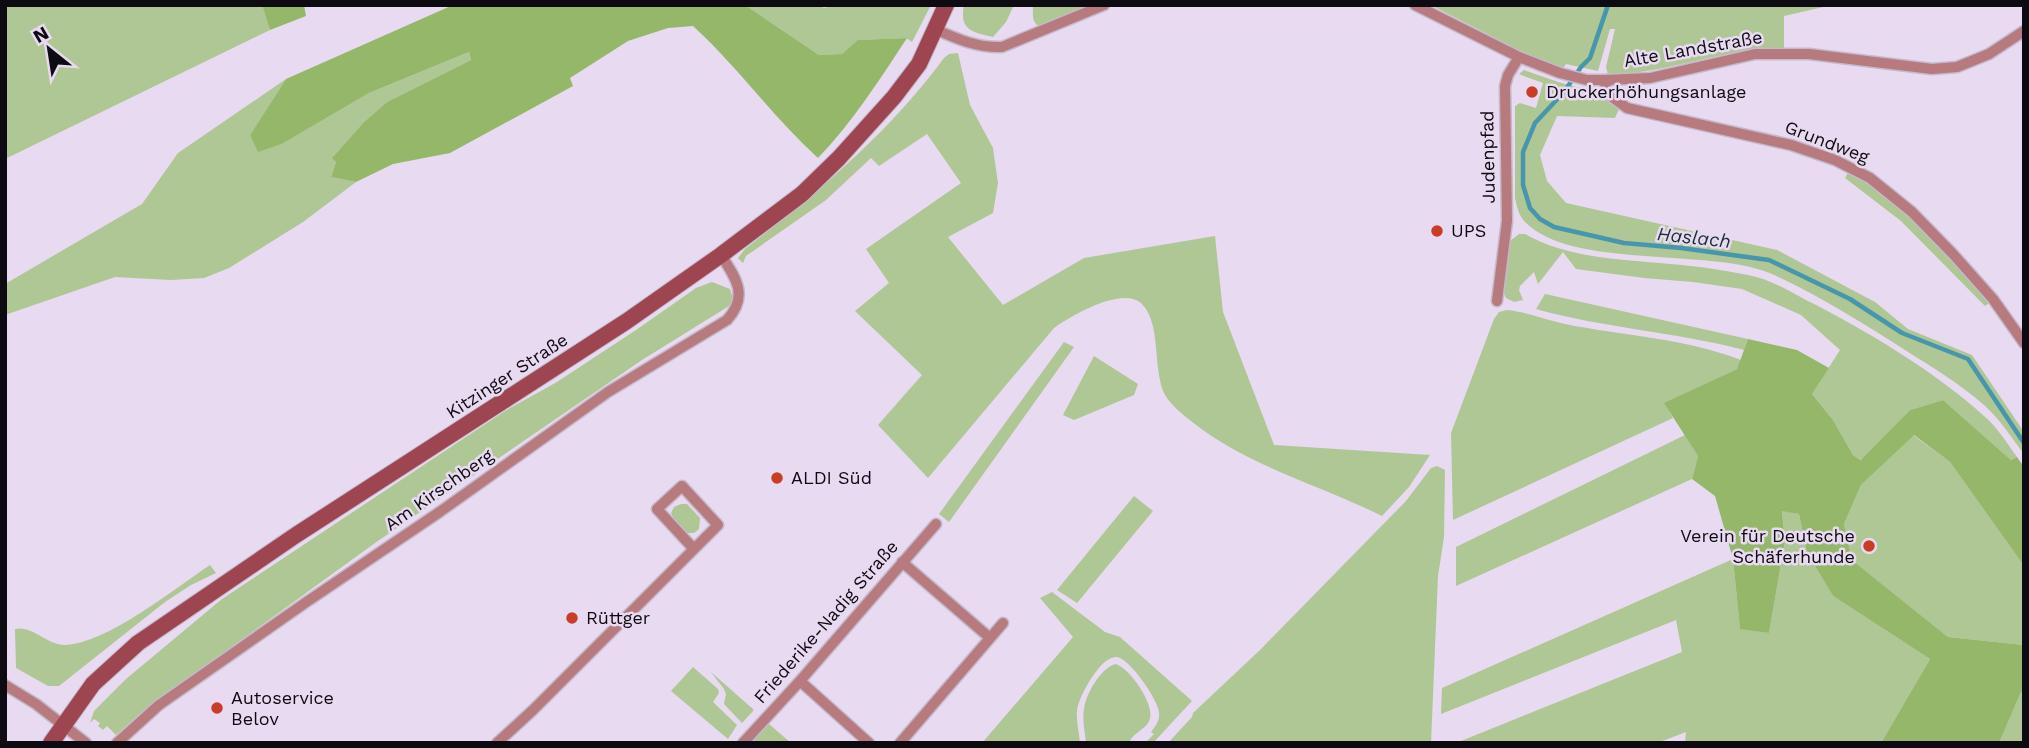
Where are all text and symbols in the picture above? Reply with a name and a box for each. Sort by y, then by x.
north arrow [14,14,84,84]
text: N [29,21,53,48]
street label: Alte Landstraße [1622,26,1764,71]
place label: Druckerhöhungsanlage [1546,81,1746,102]
marker: Druckerhöhungsanlage [1524,84,1540,100]
street label: Judenpfad [1476,110,1499,204]
street label: Grundweg [1782,116,1873,167]
place label: UPS [1451,220,1486,241]
water label: Haslach [1656,222,1732,253]
marker: UPS [1429,223,1445,239]
street label: Kitzinger Straße [442,328,571,423]
street label: Am Kirschberg [380,444,497,535]
place label: ALDI Süd [791,467,872,488]
marker: ALDI Süd [769,470,785,486]
place label: Verein für Deutsche Schäferhunde [1680,525,1855,567]
street label: Friederike-Nadig Straße [749,536,902,707]
marker: Verein für Deutsche Schäferhunde [1861,538,1877,554]
place label: Rüttger [586,607,650,628]
marker: Rüttger [564,610,580,626]
place label: Autoservice Belov [231,687,334,729]
marker: Autoservice Belov [209,700,225,716]

